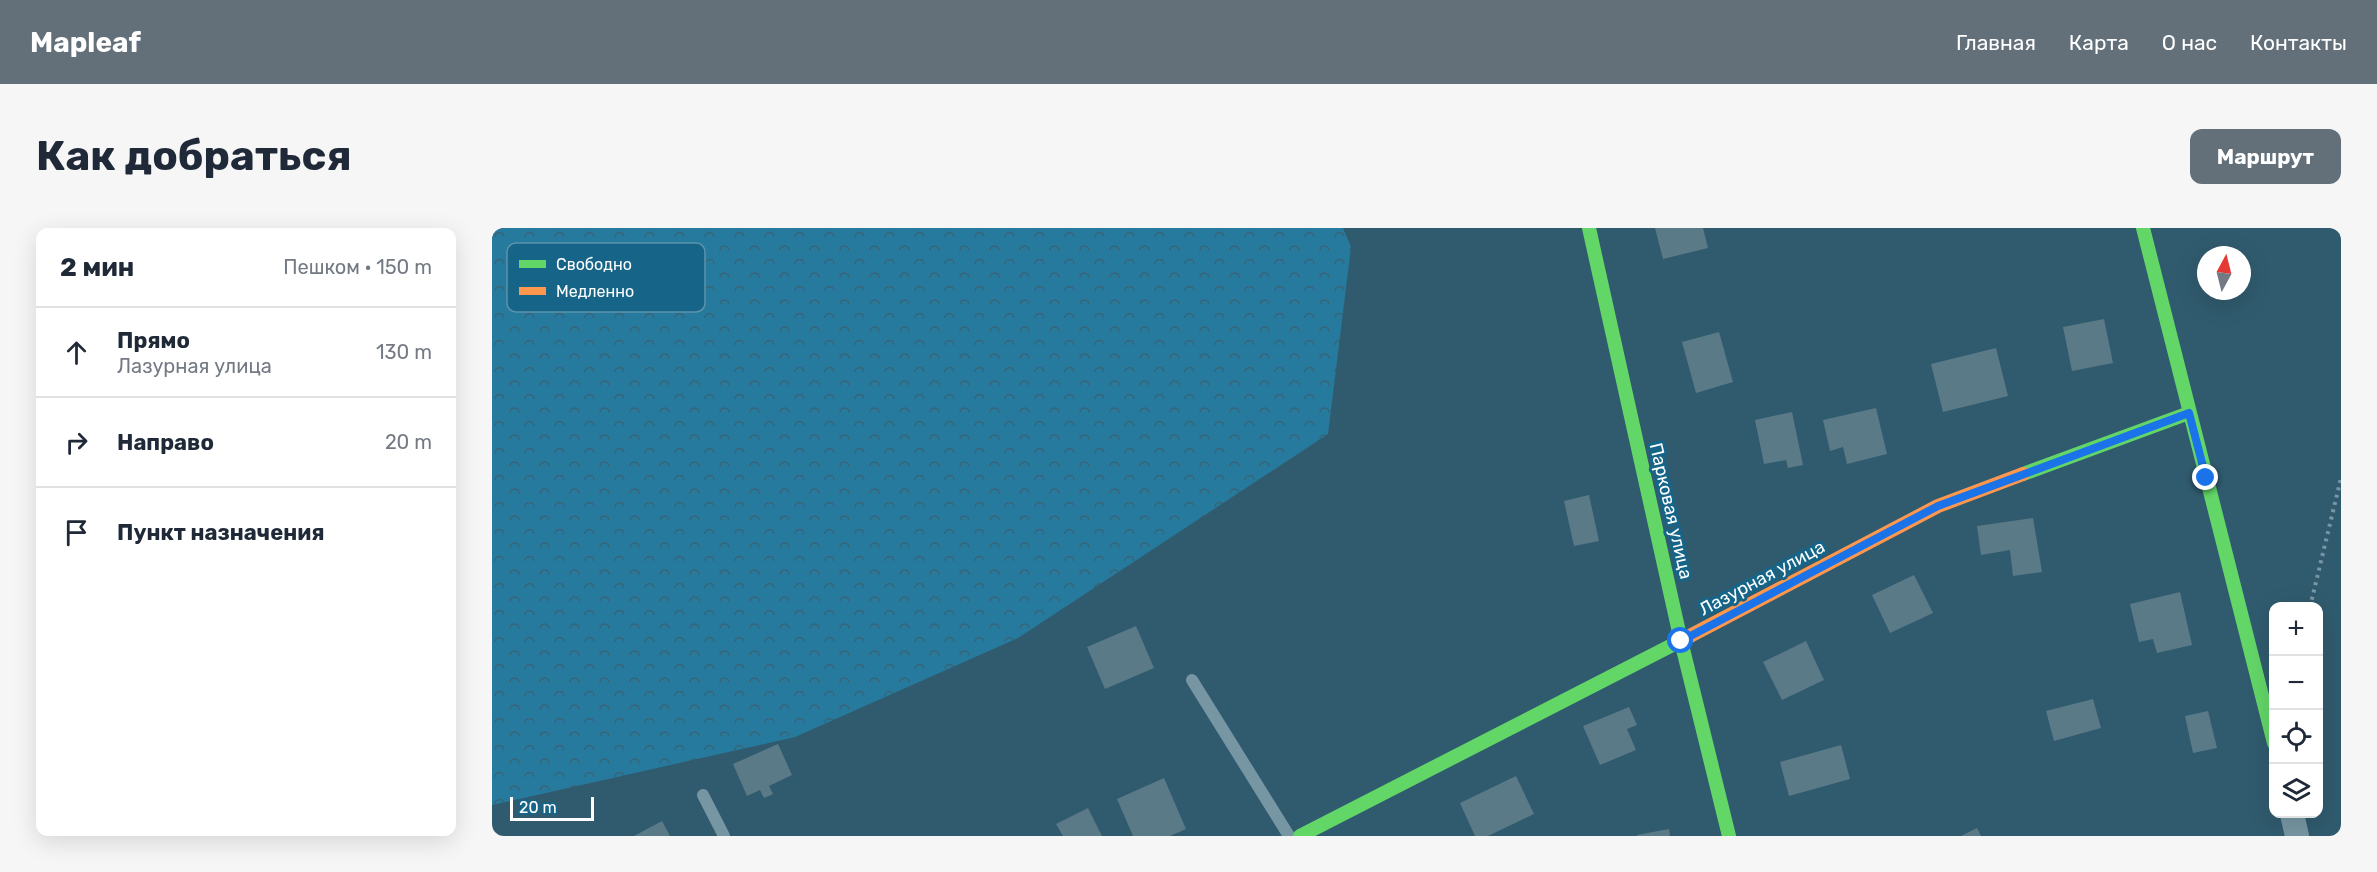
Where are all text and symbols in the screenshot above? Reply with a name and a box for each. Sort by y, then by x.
text: Mapleaf [30,26,141,59]
text: Главная [1956,30,2036,55]
text: Карта [2069,30,2129,55]
text: О нас [2162,30,2217,55]
text: Контакты [2250,30,2347,55]
button: Маршрут [2190,129,2341,184]
text: Как добраться [36,131,352,181]
legend [507,243,705,312]
north arrow [2197,246,2251,300]
text: 2 мин [60,252,134,283]
text: Пешком · 150 m [283,255,432,279]
text: Свободно [556,255,632,274]
text: Медленно [556,282,634,301]
text: Прямо [117,327,190,354]
icon: ahead [60,336,93,369]
text: 130 m [376,340,432,364]
text: Лазурная улица [117,354,272,378]
icon: right [60,426,93,459]
text: Направо [117,429,214,456]
text: 20 m [385,430,432,454]
street label: Парковая улица [1645,441,1697,581]
route end [2192,464,2218,490]
icon: arrive [60,516,93,549]
text: Пункт назначения [117,519,325,546]
street label: Лазурная улица [1695,536,1829,620]
map controls [2269,602,2323,818]
button: + [2269,602,2323,656]
route start [1667,627,1693,653]
button: − [2269,656,2323,710]
button: locate [2269,710,2323,764]
button: layers [2269,764,2323,818]
scale bar [510,794,594,822]
text: 20 m [519,798,557,817]

